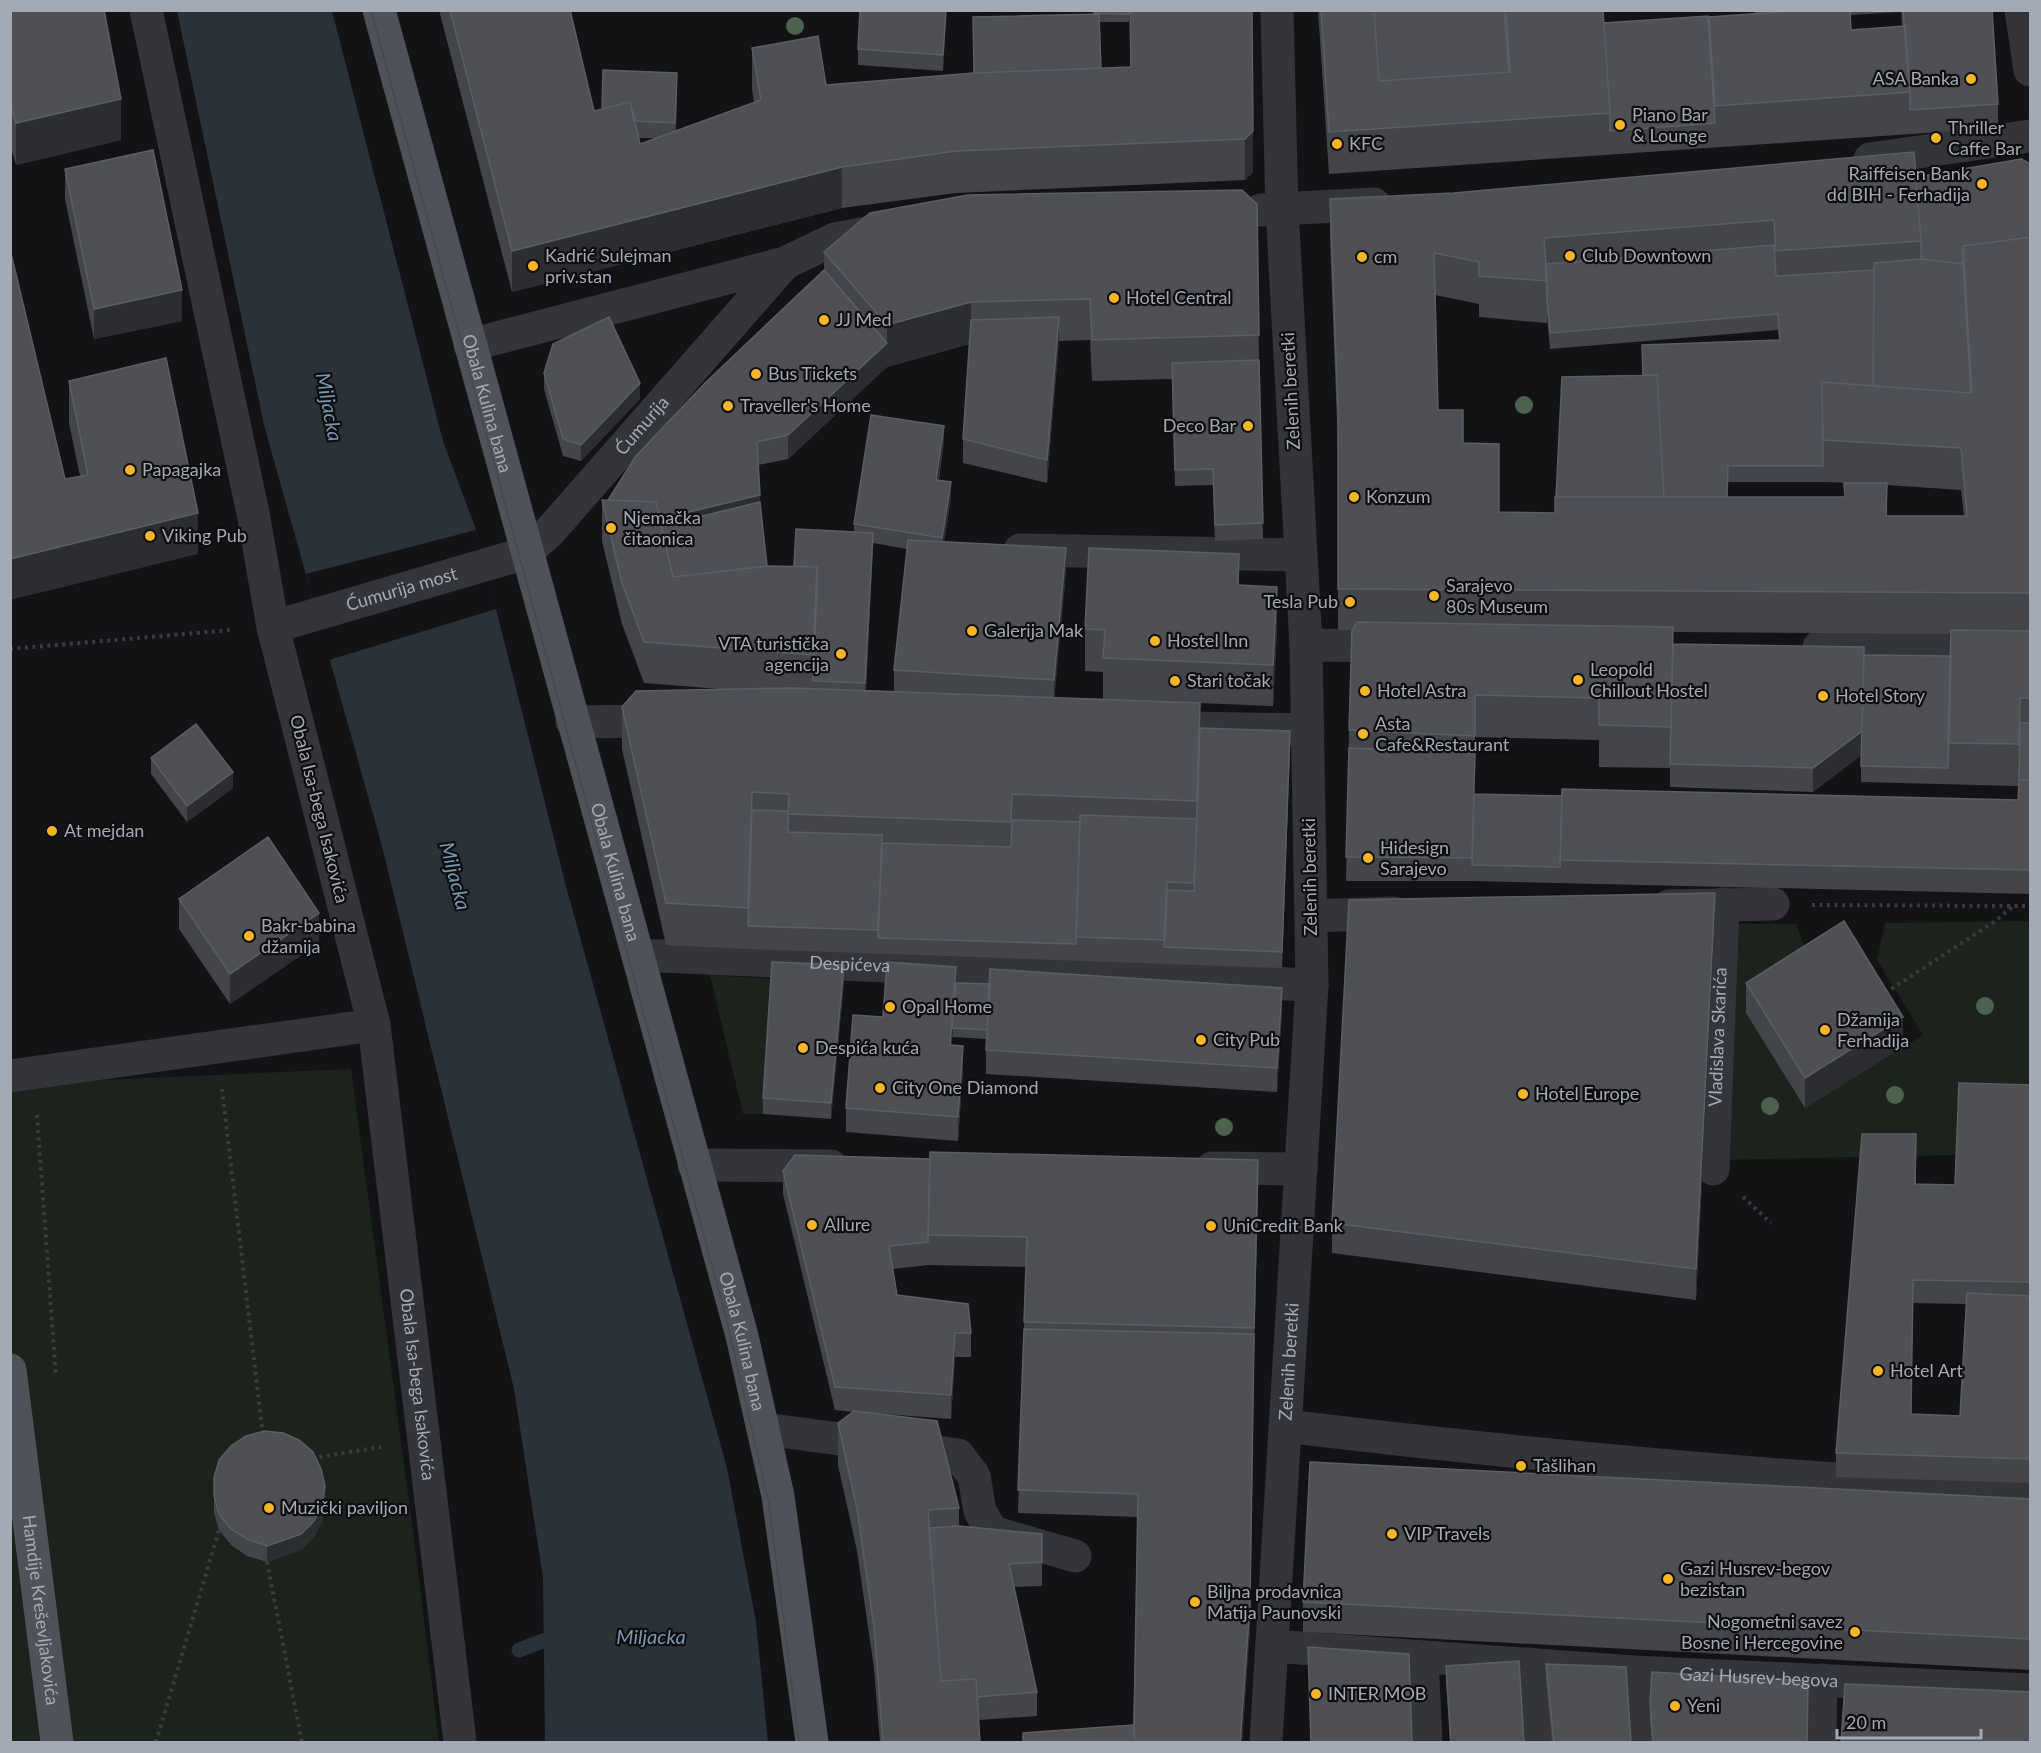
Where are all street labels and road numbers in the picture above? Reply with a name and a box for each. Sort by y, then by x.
street label: Obala Kulina bana [458,331,517,475]
street label: Zelenih beretki [1276,332,1304,450]
street label: Ćumurija [610,391,673,459]
street label: Ćumurija most [343,562,460,615]
street label: Obala Isa-bega Isakovića [286,712,354,905]
street label: Obala Kulina bana [587,800,645,944]
street label: Zelenih beretki [1297,818,1321,936]
street label: Despićeva [809,951,891,976]
street label: Vladislava Skarića [1703,967,1731,1107]
street label: Obala Kulina bana [715,1269,771,1413]
street label: Obala Isa-bega Isakovića [396,1287,441,1482]
street label: Zelenih beretki [1274,1302,1303,1421]
street label: Hamdije Kreševljakovića [18,1514,64,1706]
street label: Gazi Husrev-begova [1679,1662,1839,1691]

